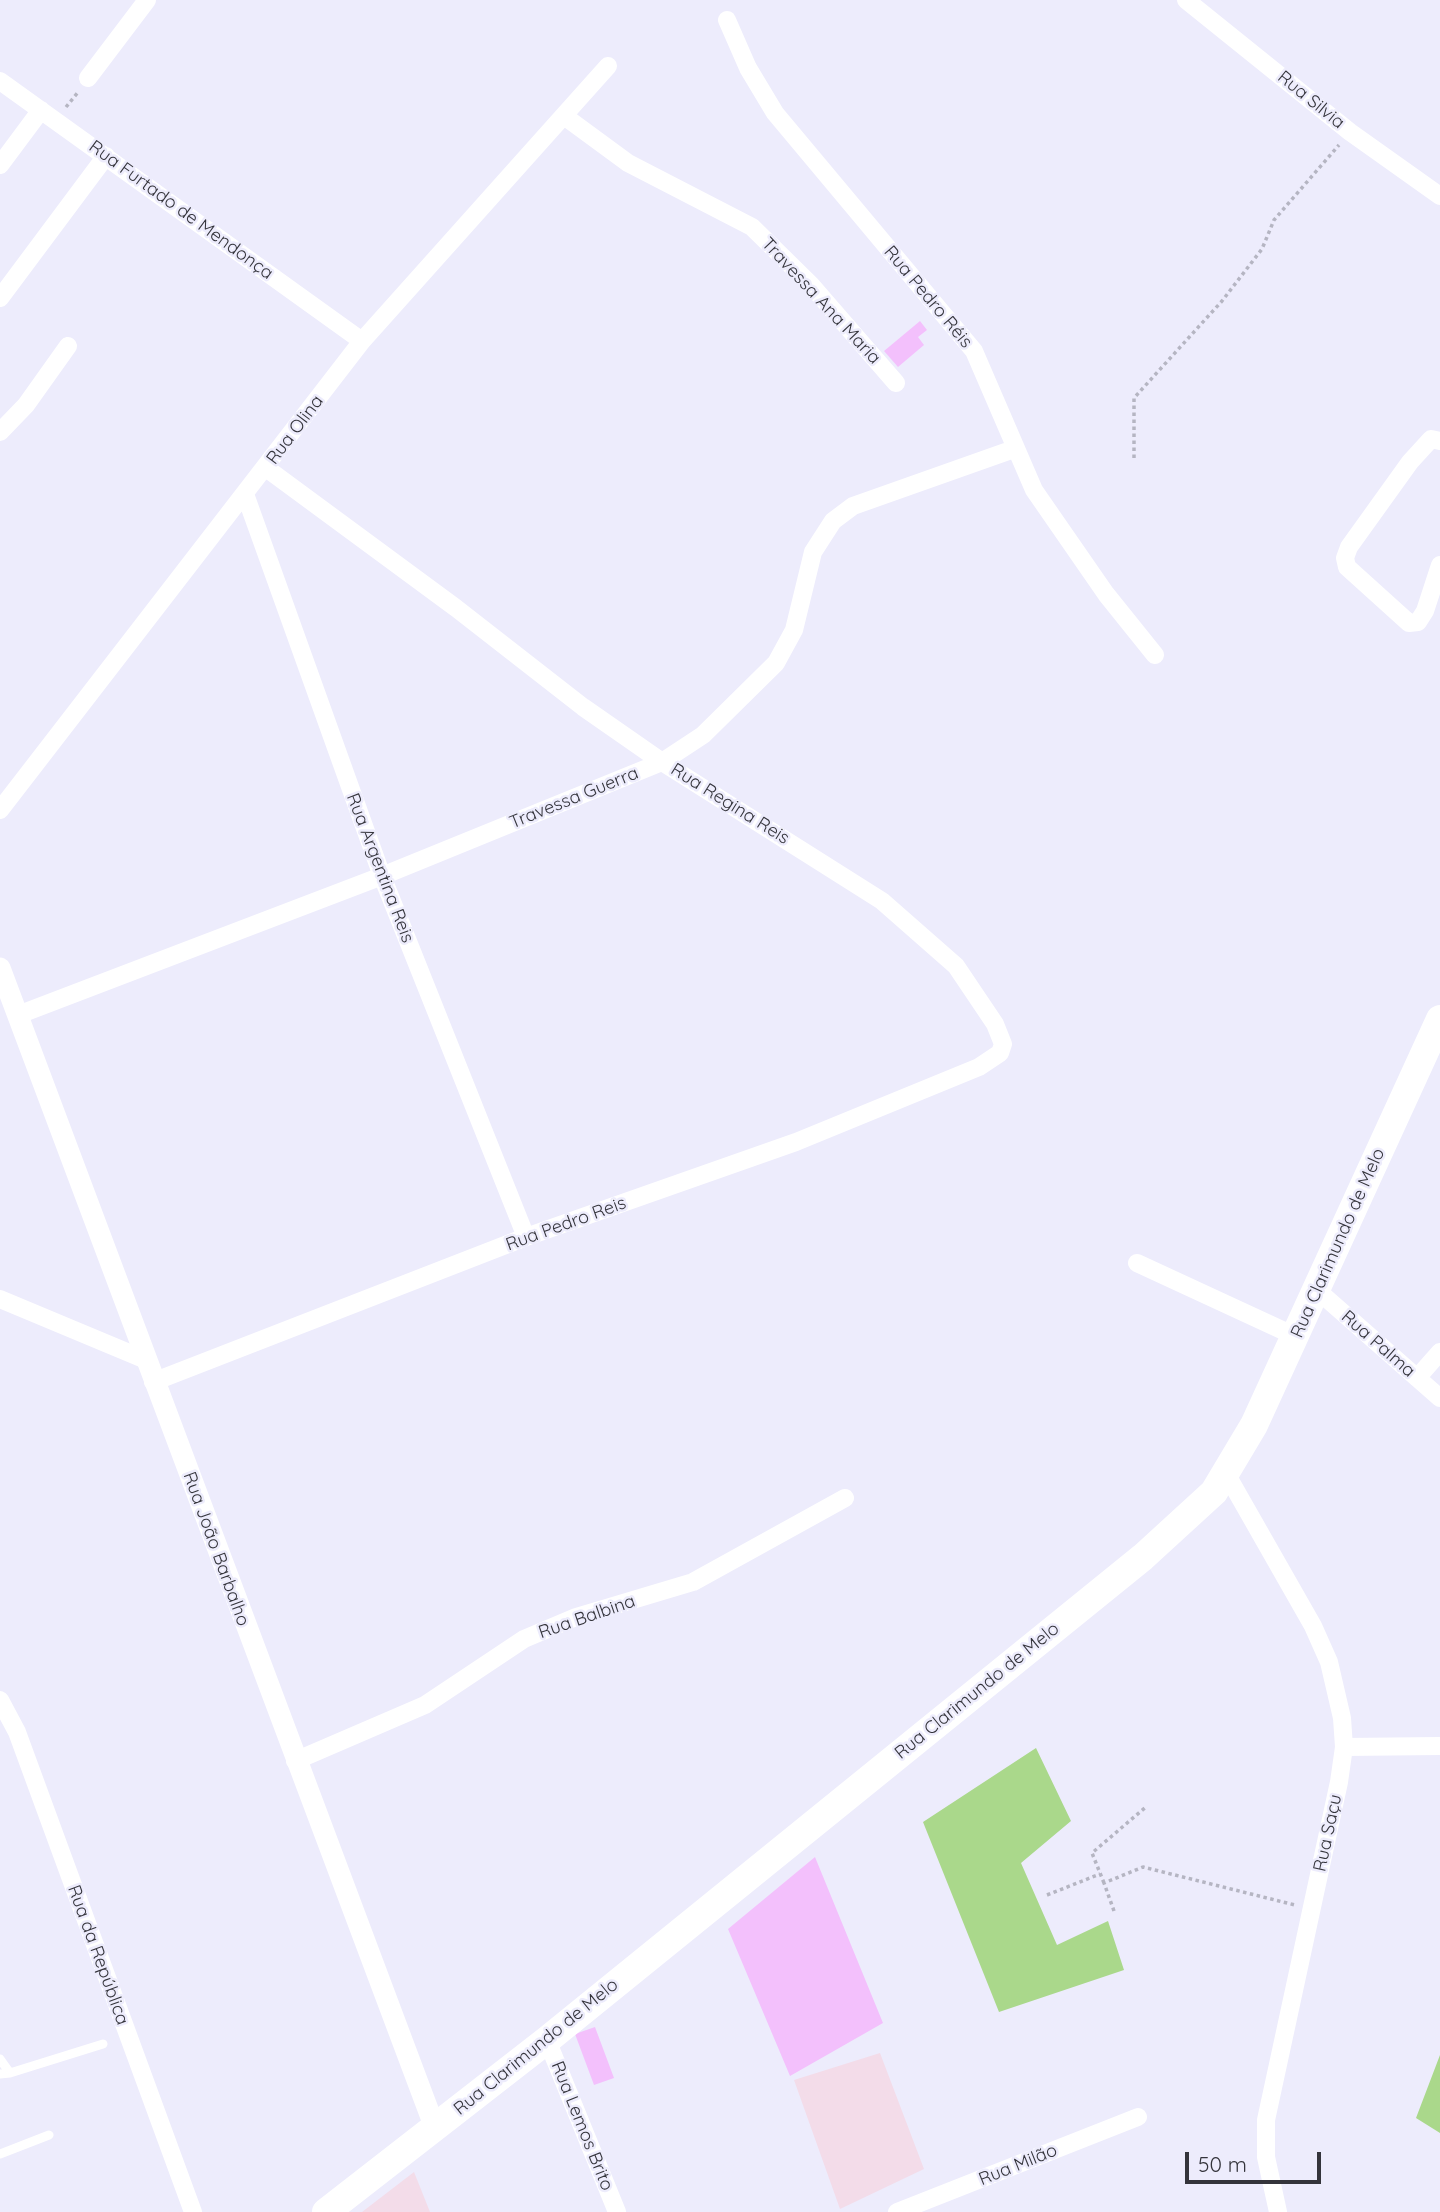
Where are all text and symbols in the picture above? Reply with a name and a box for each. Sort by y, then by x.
street label: Rua Silvia [1273,66,1349,134]
street label: Rua Furtado de Mendonça [85,136,277,284]
street label: Travessa Ana Maria [757,233,885,369]
street label: Rua Pedro Réis [879,242,977,352]
street label: Rua Olina [262,391,328,469]
street label: Rua Regina Reis [667,759,793,849]
street label: Travessa Guerra [506,762,642,834]
street label: Rua Argentina Reis [342,790,418,946]
street label: Rua Clarimundo de Melo [1286,1145,1390,1341]
street label: Rua Pedro Reis [503,1192,629,1256]
street label: Rua Palma [1337,1306,1419,1382]
street label: Rua João Barbalho [178,1469,254,1629]
street label: Rua Balbina [536,1590,638,1644]
street label: Rua Clarimundo de Melo [890,1618,1064,1764]
street label: Rua Saçu [1309,1792,1347,1874]
street label: Rua da República [63,1882,133,2028]
street label: Rua Clarimundo de Melo [449,1974,623,2120]
street label: Rua Lemos Brito [546,2058,618,2194]
scale bar [1188,2138,1324,2182]
street label: Rua Milão [976,2140,1060,2190]
text: 50 m [1198,2151,1247,2177]

